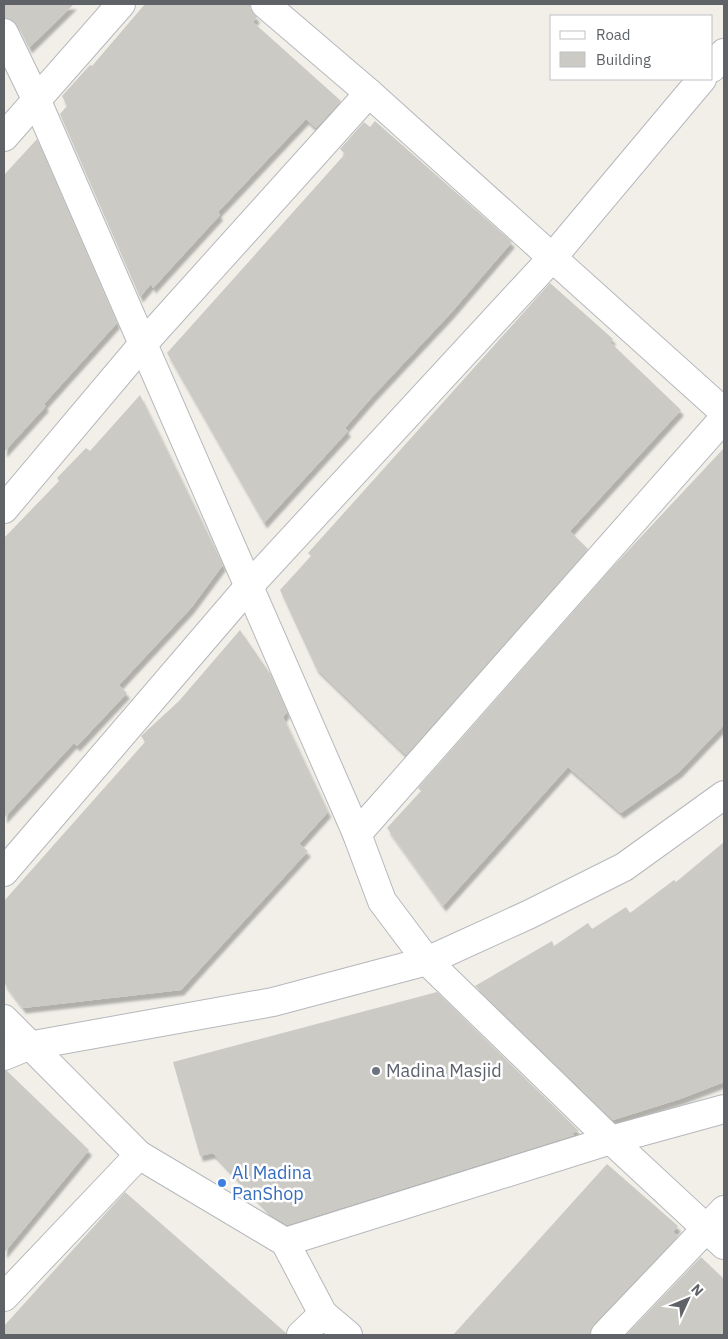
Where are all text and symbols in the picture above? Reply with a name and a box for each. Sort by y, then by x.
legend [550,15,713,80]
text: Road [596,25,631,44]
text: Building [596,50,651,69]
place label: Madina Masjid [386,1059,502,1082]
marker: Madina Masjid [370,1065,382,1077]
place label: Al Madina PanShop [232,1161,312,1205]
marker: Al Madina PanShop [216,1177,228,1189]
north arrow [663,1274,713,1324]
text: N [687,1280,707,1300]

